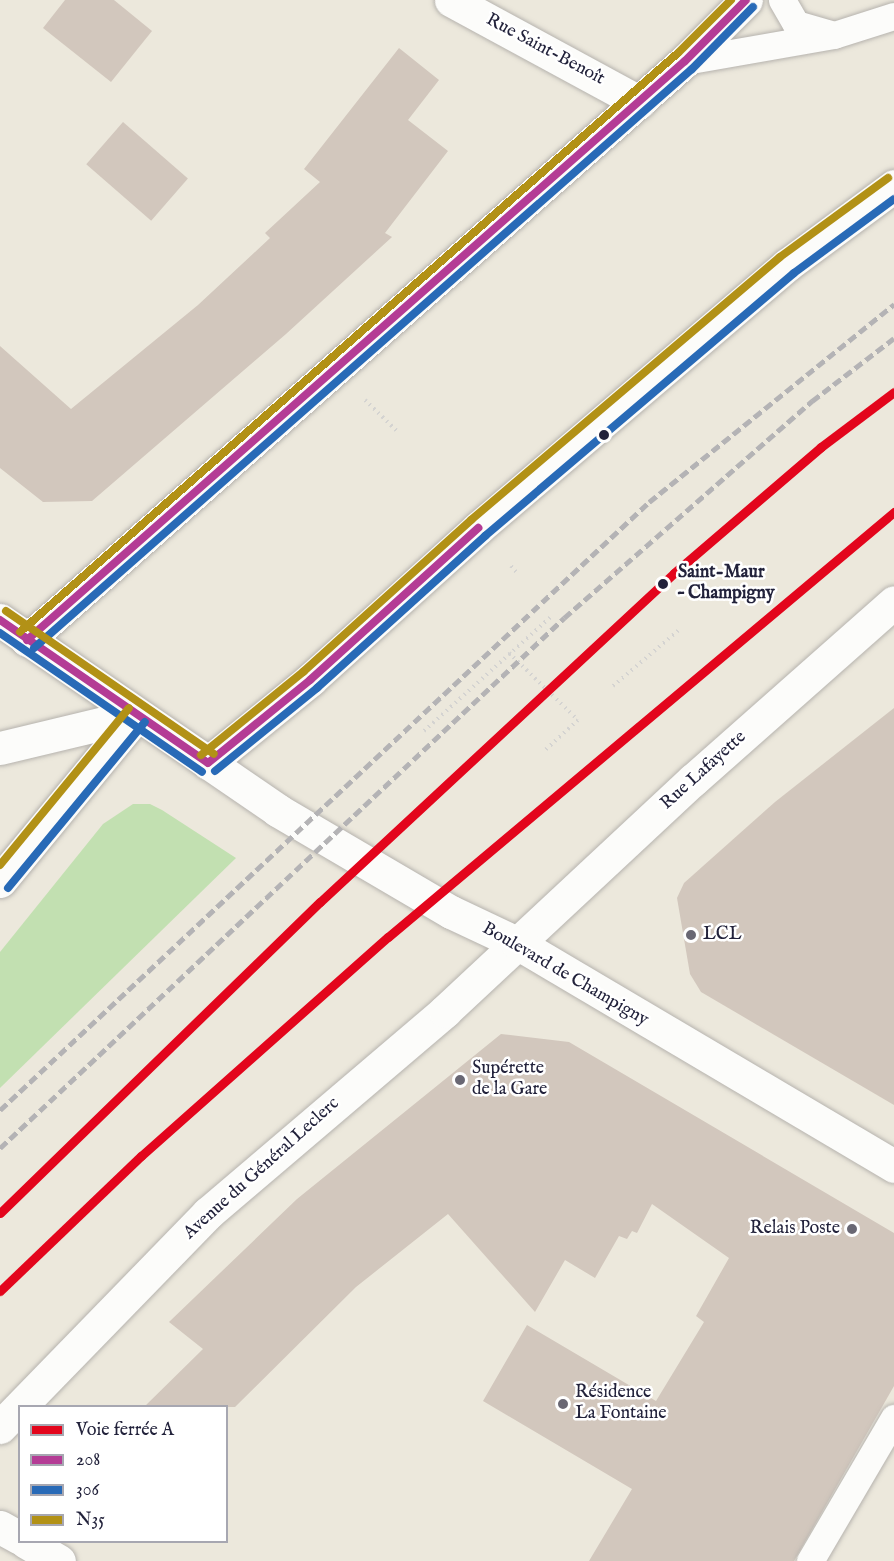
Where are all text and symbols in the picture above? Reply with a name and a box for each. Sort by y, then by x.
street label: Rue Saint-Benoît [482,10,608,90]
unlabelled marker [598,429,610,441]
place label: Saint-Maur – Champigny [678,563,775,606]
marker: Saint-Maur – Champigny [653,574,673,594]
street label: Rue Lafayette [657,727,751,815]
street label: Boulevard de Champigny [478,919,652,1031]
place label: LCL [703,924,741,946]
marker: LCL [684,928,698,942]
place label: Supérette de la Gare [472,1059,547,1102]
marker: Supérette de la Gare [453,1073,467,1087]
street label: Avenue du Général Leclerc [180,1093,344,1245]
place label: Relais Poste [750,1218,840,1240]
marker: Relais Poste [845,1222,859,1236]
place label: Résidence La Fontaine [575,1383,667,1426]
marker: Résidence La Fontaine [556,1397,570,1411]
legend [18,1405,228,1543]
text: Voie ferrée A [76,1419,174,1442]
text: 208 [76,1449,100,1472]
text: 306 [76,1479,99,1502]
text: N35 [76,1509,105,1532]

